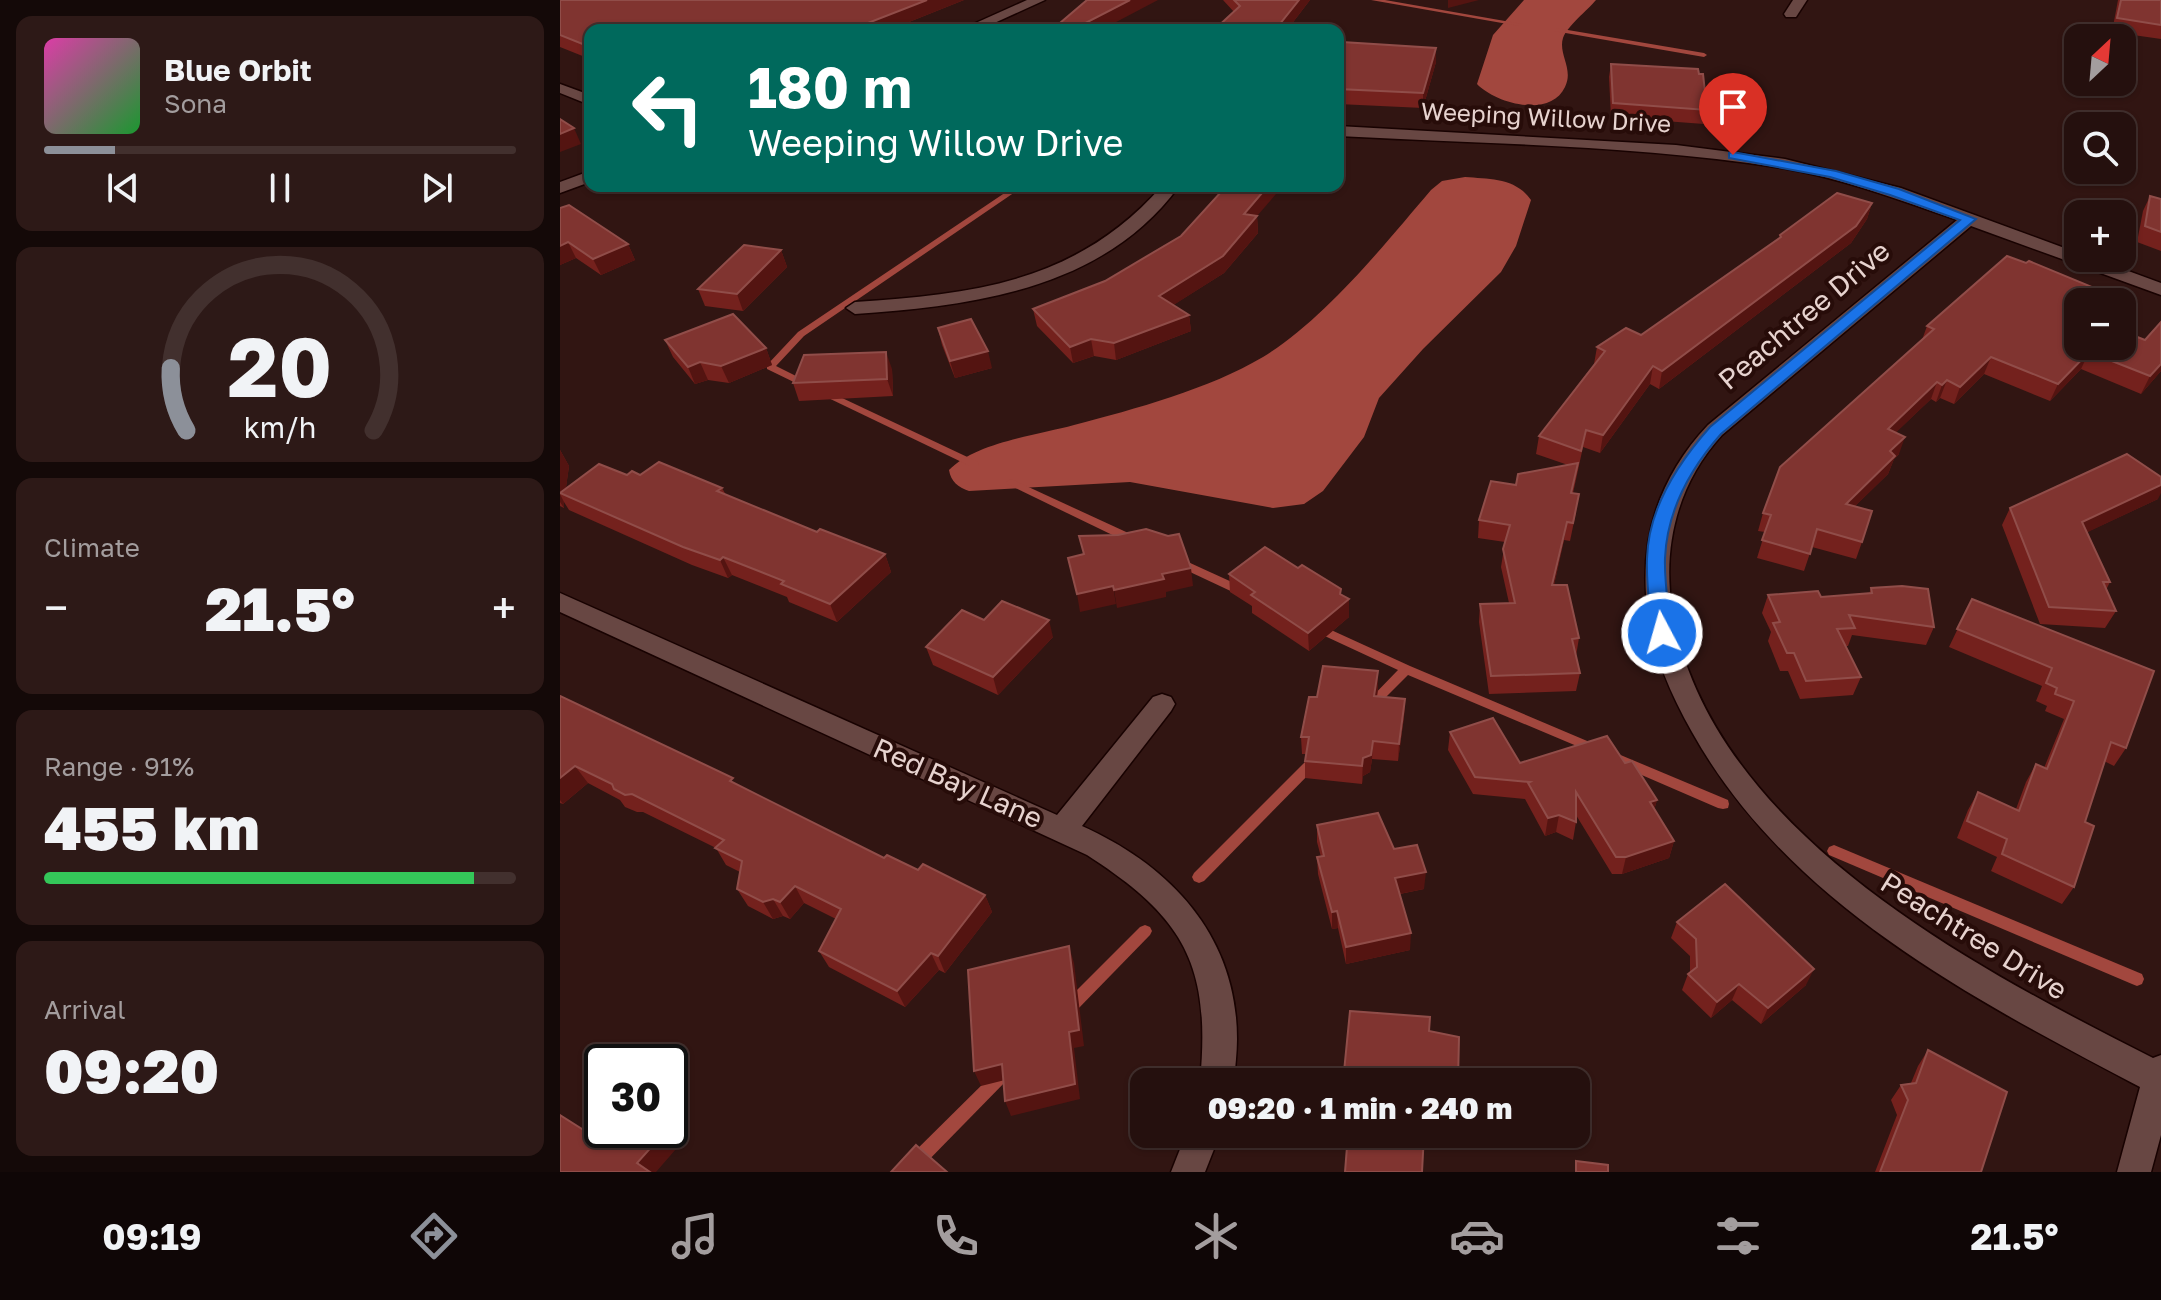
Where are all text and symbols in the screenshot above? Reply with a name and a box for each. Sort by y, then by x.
north arrow [2064,24,2136,96]
map controls [2064,24,2136,360]
text: Blue Orbit [164,52,312,88]
text: 180 m [748,53,912,120]
icon: left [616,56,720,160]
pin [1699,73,1767,155]
icon: arrive [1711,85,1755,129]
text: Sona [164,88,227,119]
street label: Weeping Willow Drive [1420,95,1672,138]
button: search [2064,112,2136,184]
text: Weeping Willow Drive [748,121,1123,164]
icon: previous [101,166,145,210]
icon: pause [258,166,302,210]
icon: next [415,166,459,210]
button: + [2064,200,2136,272]
street label: Peachtree Drive [1711,234,1896,396]
button: − [2064,288,2136,360]
text: 20 [228,314,332,414]
text: km/h [244,410,316,444]
text: Climate [44,532,140,563]
text: 21.5° [205,572,355,644]
text: − [44,581,68,634]
text: + [492,581,516,634]
position arrow [1620,591,1704,675]
street label: Red Bay Lane [869,731,1048,835]
text: Range · 91% [44,751,194,782]
text: 455 km [44,791,260,863]
street label: Peachtree Drive [1875,865,2073,1006]
text: Arrival [44,994,125,1025]
text: 09:20 [44,1034,219,1106]
speed limit sign: 30 [584,1044,688,1148]
text: 09:20 · 1 min · 240 m [1208,1090,1512,1126]
icon: directions [406,1208,462,1264]
icon: music [667,1208,723,1264]
icon: phone [928,1208,984,1264]
icon: climate [1188,1208,1244,1264]
icon: car [1449,1208,1505,1264]
icon: filters [1710,1208,1766,1264]
text: 09:19 [102,1215,202,1258]
text: 21.5° [1971,1215,2059,1258]

